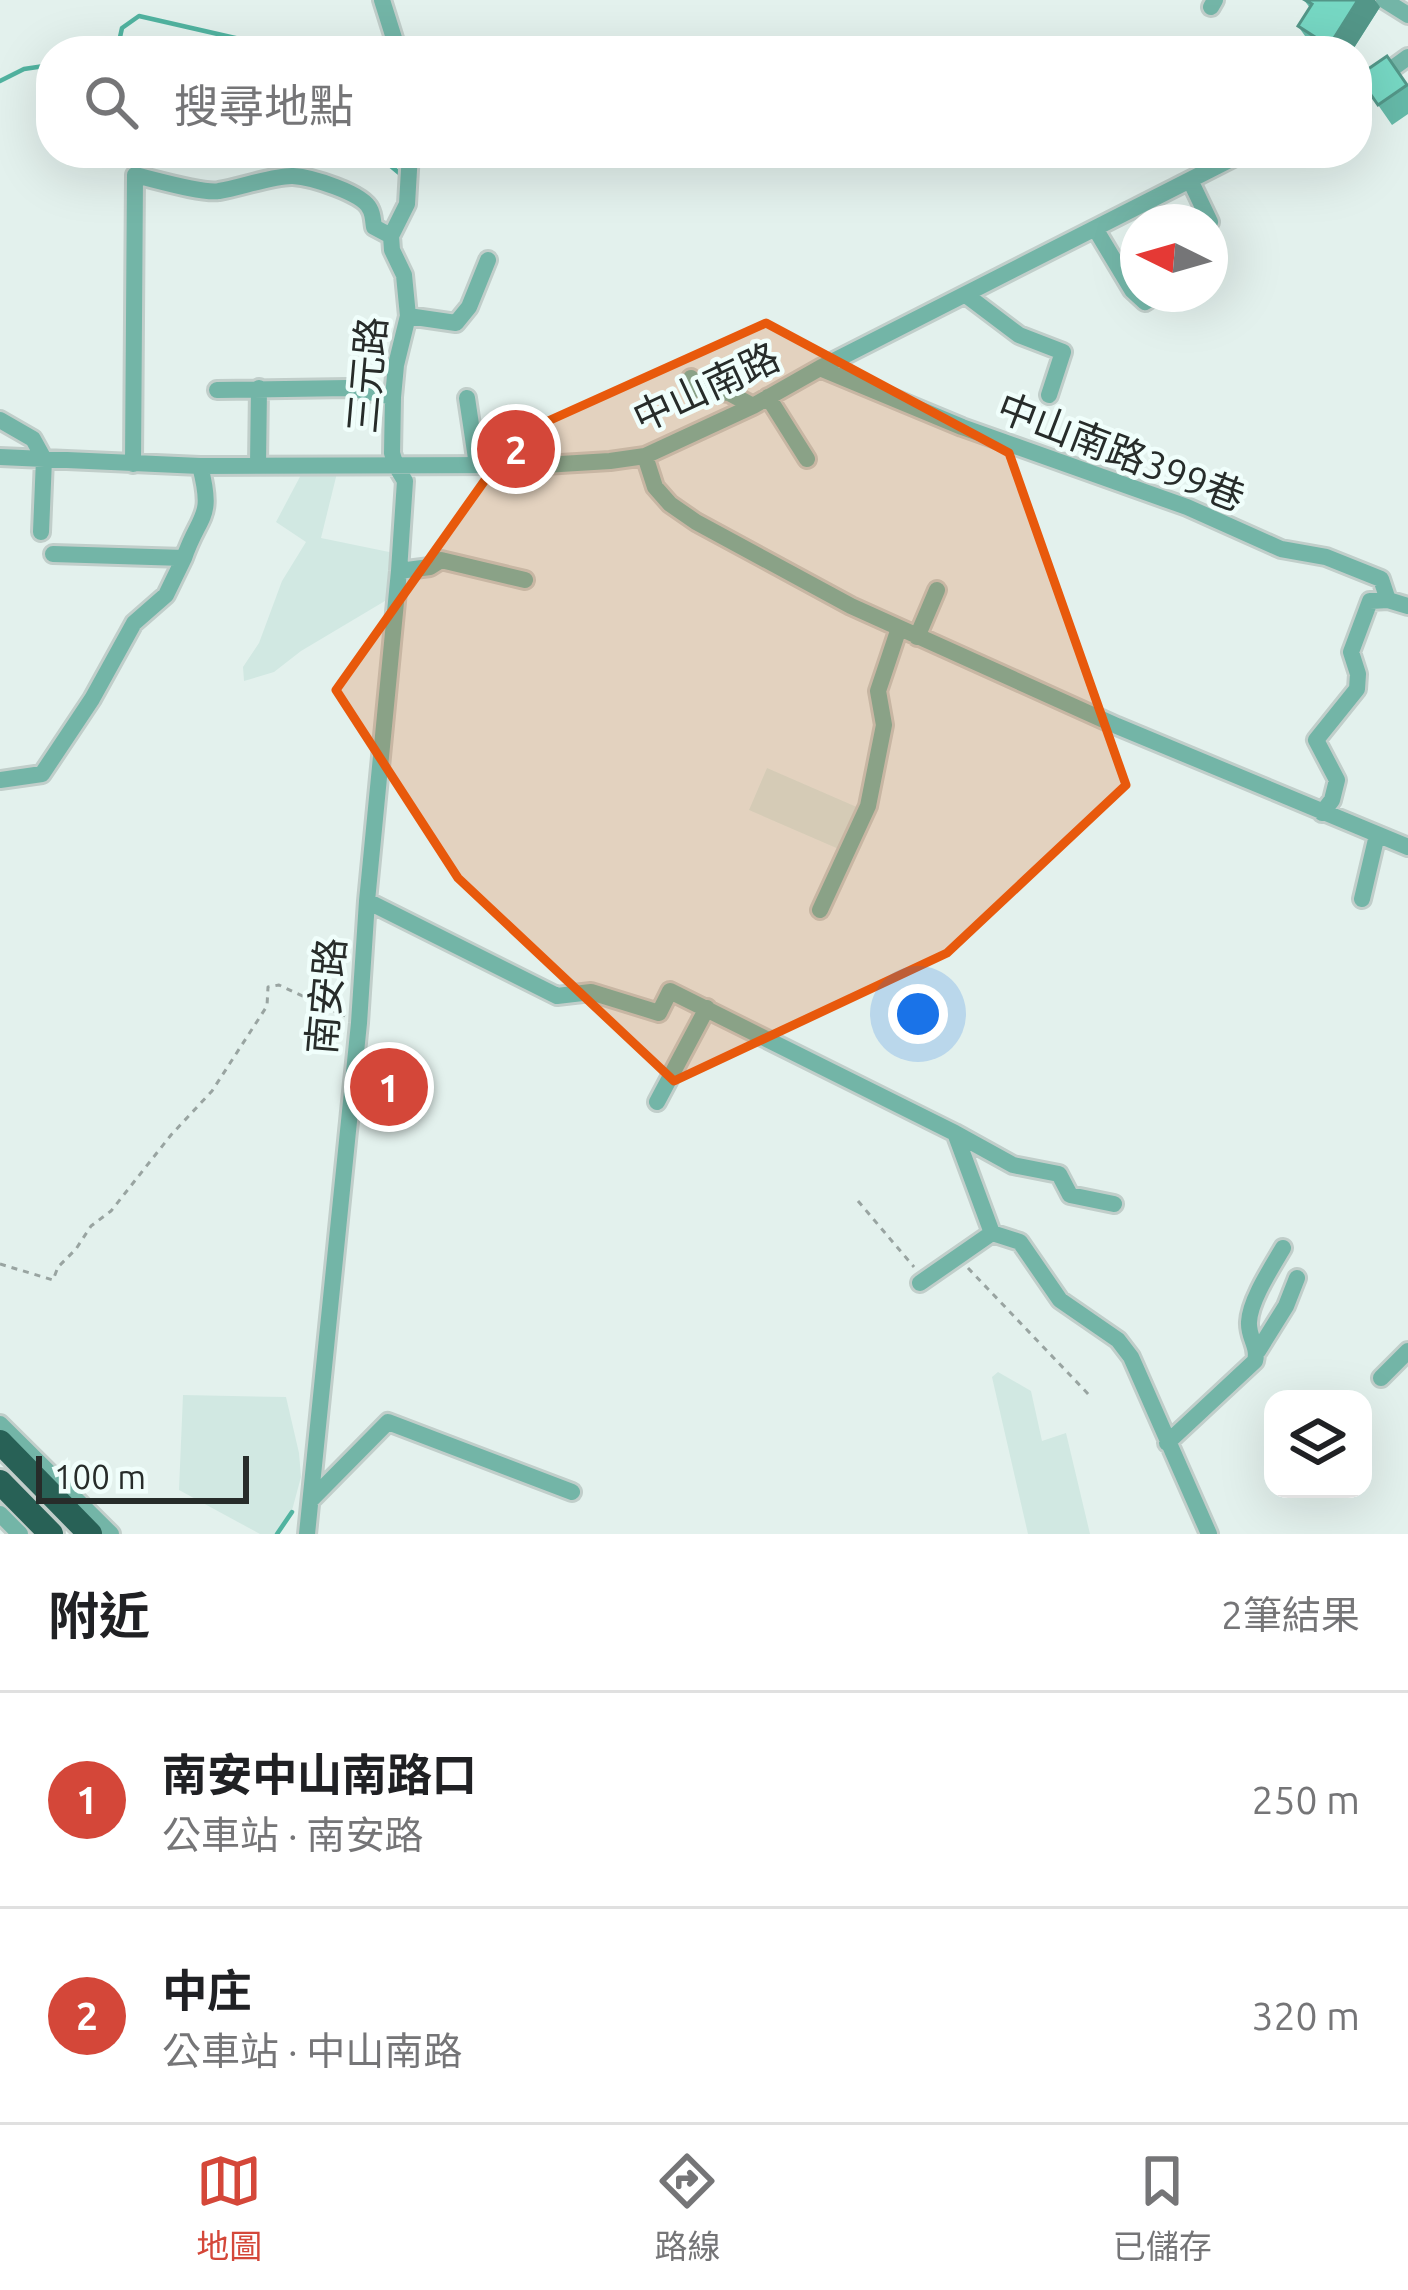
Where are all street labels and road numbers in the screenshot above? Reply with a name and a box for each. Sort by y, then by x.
street label: 三元路 [340,315,393,435]
street label: 中山南路 [626,334,786,439]
street label: 中山南路399巷 [992,385,1251,518]
street label: 南安路 [299,936,352,1056]

